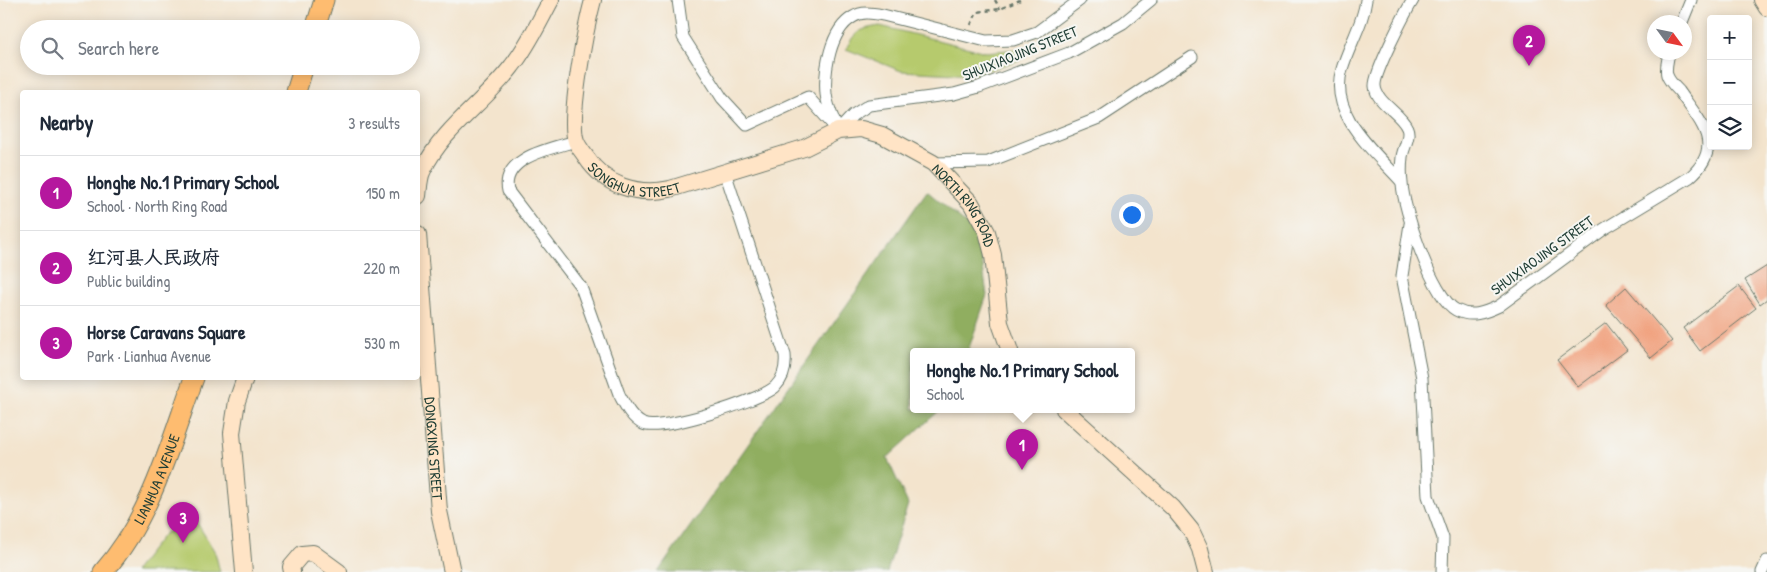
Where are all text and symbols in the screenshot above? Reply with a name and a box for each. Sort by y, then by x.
north arrow [1647,15,1692,60]
map controls [1707,15,1752,150]
button: + [1707,15,1752,60]
search box [20,20,420,75]
street label: SHUIXIAOJING STREET [959,20,1082,86]
pin: 2 [1513,25,1545,66]
icon: search [38,34,66,62]
text: Search here [78,35,159,61]
button: − [1707,60,1752,105]
button: layers [1707,105,1752,150]
text: Nearby [40,108,93,137]
text: 3 results [348,112,400,134]
street label: SONGHUA STREET [583,157,684,202]
street label: NORTH RING ROAD [928,158,1001,250]
text: Honghe No.1 Primary School [87,169,279,195]
text: 1 [53,182,59,204]
text: 150 m [366,182,400,204]
text: School · North Ring Road [87,195,227,217]
your location [1119,202,1145,228]
street label: SHUIXIAOJING STREET [1486,210,1599,300]
text: 红河县人民政府 [87,244,220,270]
text: 2 [52,257,60,279]
text: 220 m [363,257,400,279]
text: Public building [87,270,170,292]
text: Horse Caravans Square [87,319,246,345]
text: 3 [52,332,60,354]
text: 530 m [364,332,400,354]
text: Park · Lianhua Avenue [87,345,211,367]
popup [910,348,1135,413]
text: Honghe No.1 Primary School [927,357,1118,383]
text: School [927,383,964,405]
street label: DONGXING STREET [420,396,449,501]
pin: 1 [1006,429,1038,470]
street label: LIANHUA AVENUE [128,431,184,528]
pin: 3 [167,502,199,543]

